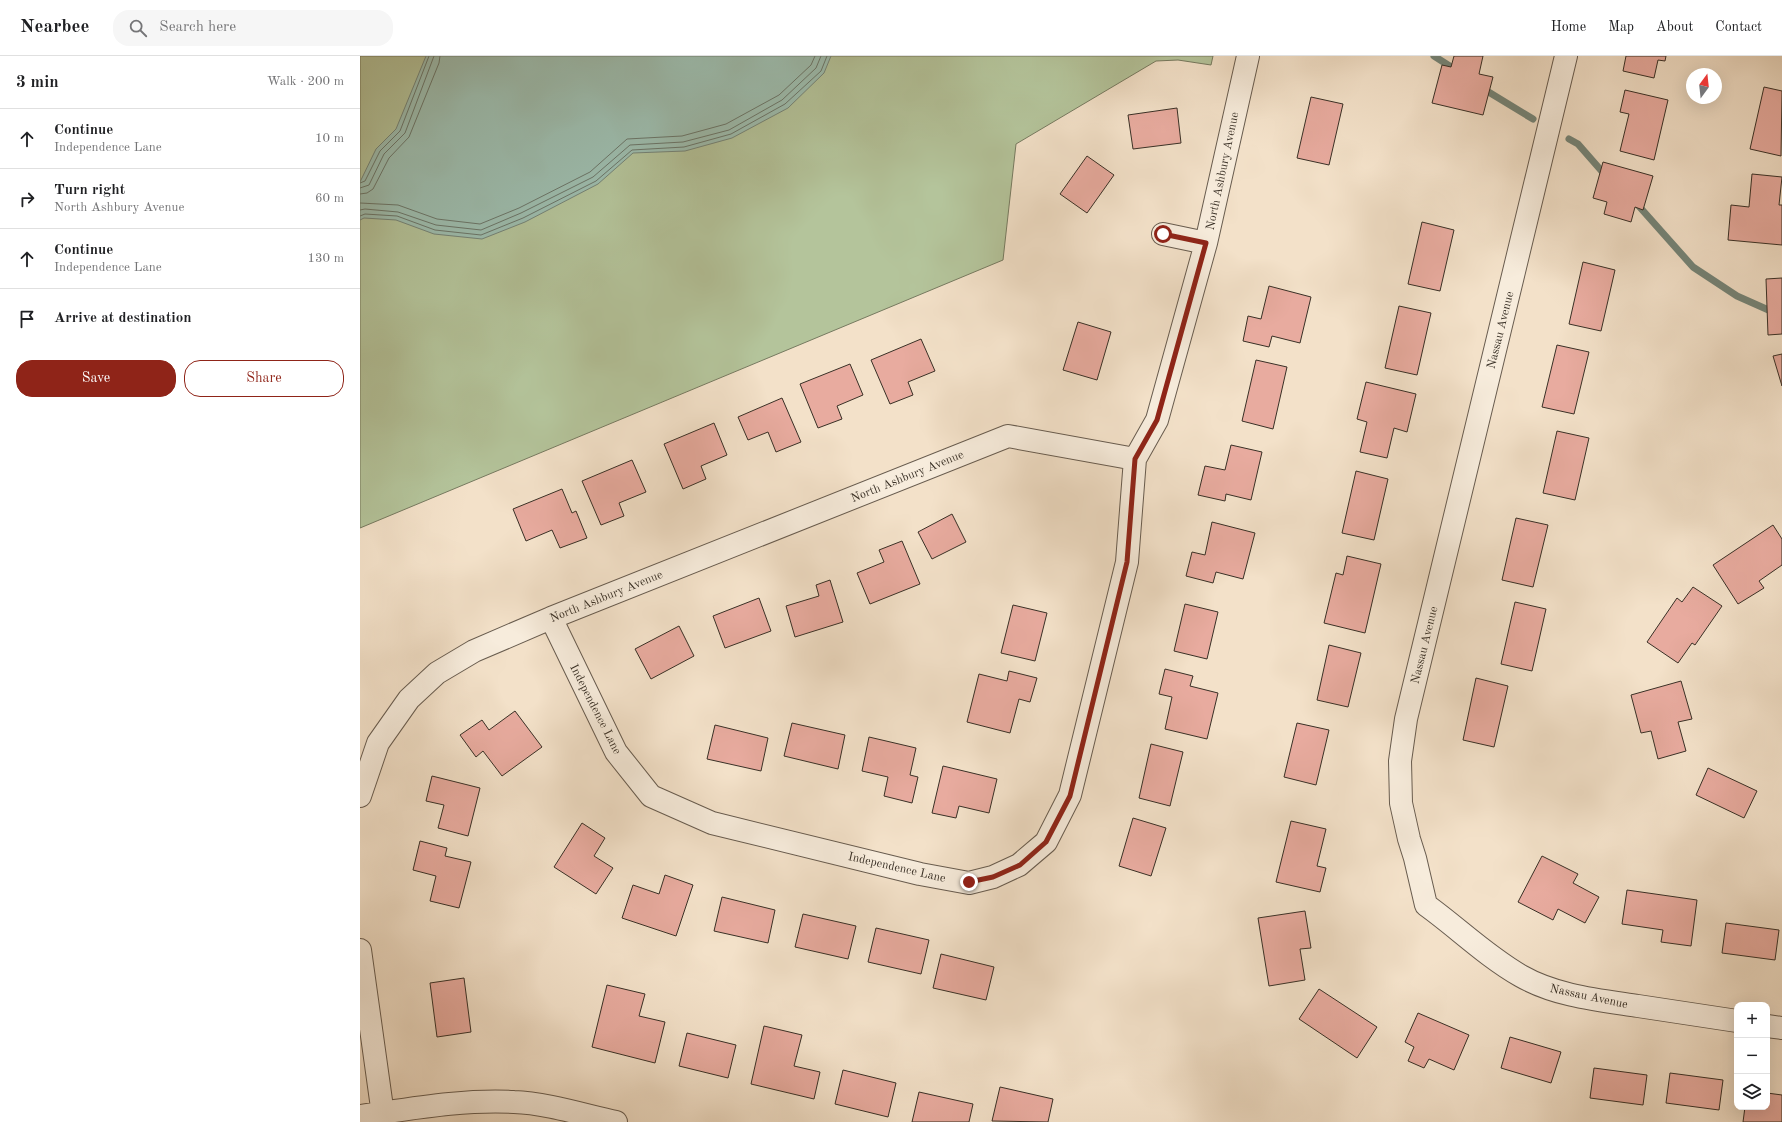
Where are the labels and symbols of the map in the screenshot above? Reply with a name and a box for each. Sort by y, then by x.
north arrow [1686,68,1722,104]
street label: North Ashbury Avenue [1205,111,1241,231]
route start [1154,225,1172,243]
street label: Nassau Avenue [1486,290,1517,370]
street label: North Ashbury Avenue [849,449,966,505]
street label: North Ashbury Avenue [548,569,665,625]
street label: Nassau Avenue [1410,605,1441,685]
street label: Independence Lane [567,662,623,757]
street label: Independence Lane [847,851,947,885]
route end [960,873,978,891]
street label: Nassau Avenue [1549,983,1629,1011]

